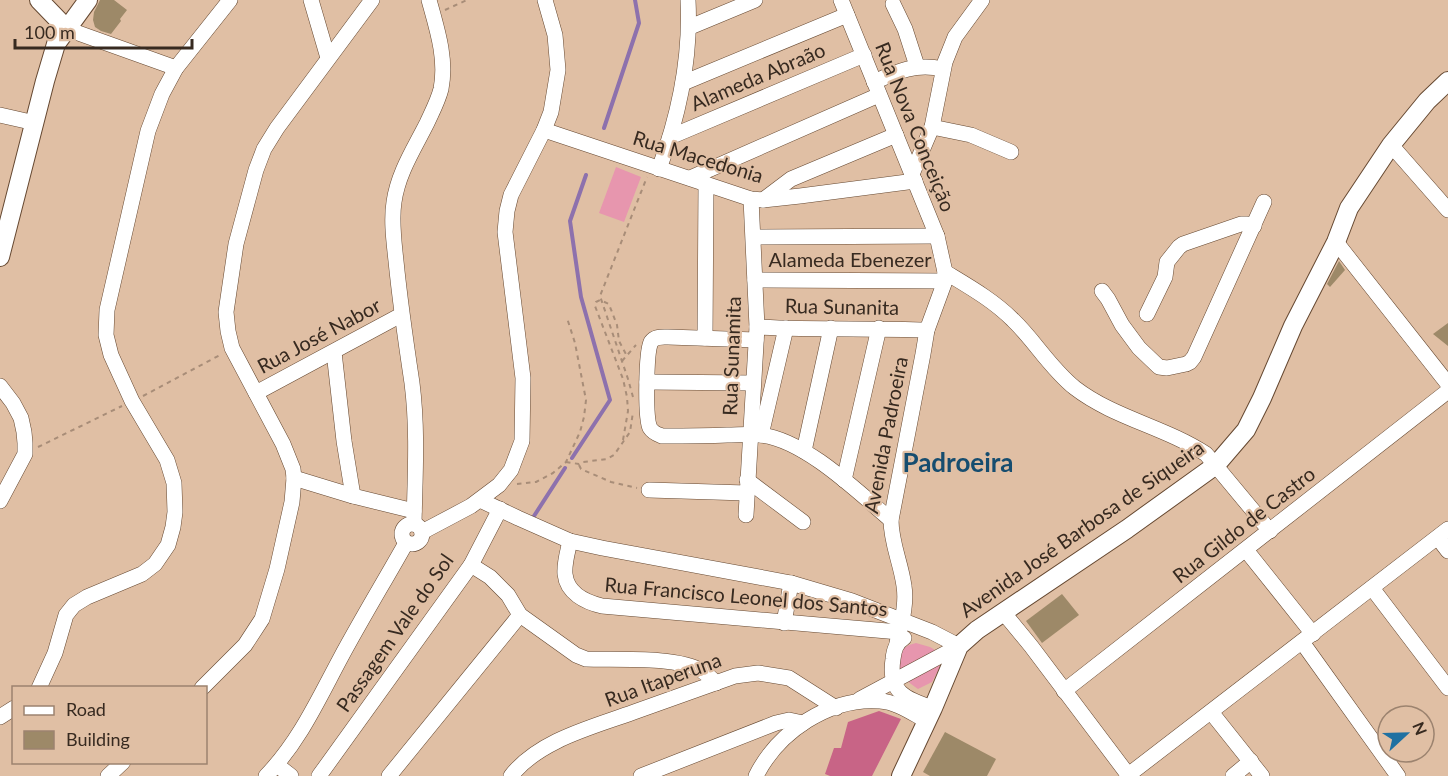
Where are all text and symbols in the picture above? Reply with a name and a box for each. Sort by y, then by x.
scale bar [15,12,192,50]
text: 100 m [24,21,75,43]
street label: Alameda Abraão [687,37,828,115]
street label: Rua Nova Conceição [871,38,961,215]
street label: Rua Macedonia [630,125,766,187]
street label: Alameda Ebenezer [768,247,932,271]
street label: Rua José Nabor [253,292,385,378]
street label: Rua Sunanita [785,293,899,319]
street label: Rua Sunamita [717,296,745,416]
street label: Avenida Padroeira [858,354,912,515]
street label: Avenida José Barbosa de Siqueira [955,435,1208,622]
district label: Padroeira [902,446,1014,478]
street label: Rua Gildo de Castro [1167,461,1319,587]
street label: Passagem Vale do Sol [331,549,458,716]
street label: Rua Francisco Leonel dos Santos [604,572,889,620]
street label: Rua Itaperuna [601,647,724,711]
legend [12,686,207,764]
text: Road [66,698,106,720]
north arrow [1376,704,1436,764]
text: N [1409,719,1431,737]
text: Building [66,728,130,750]

